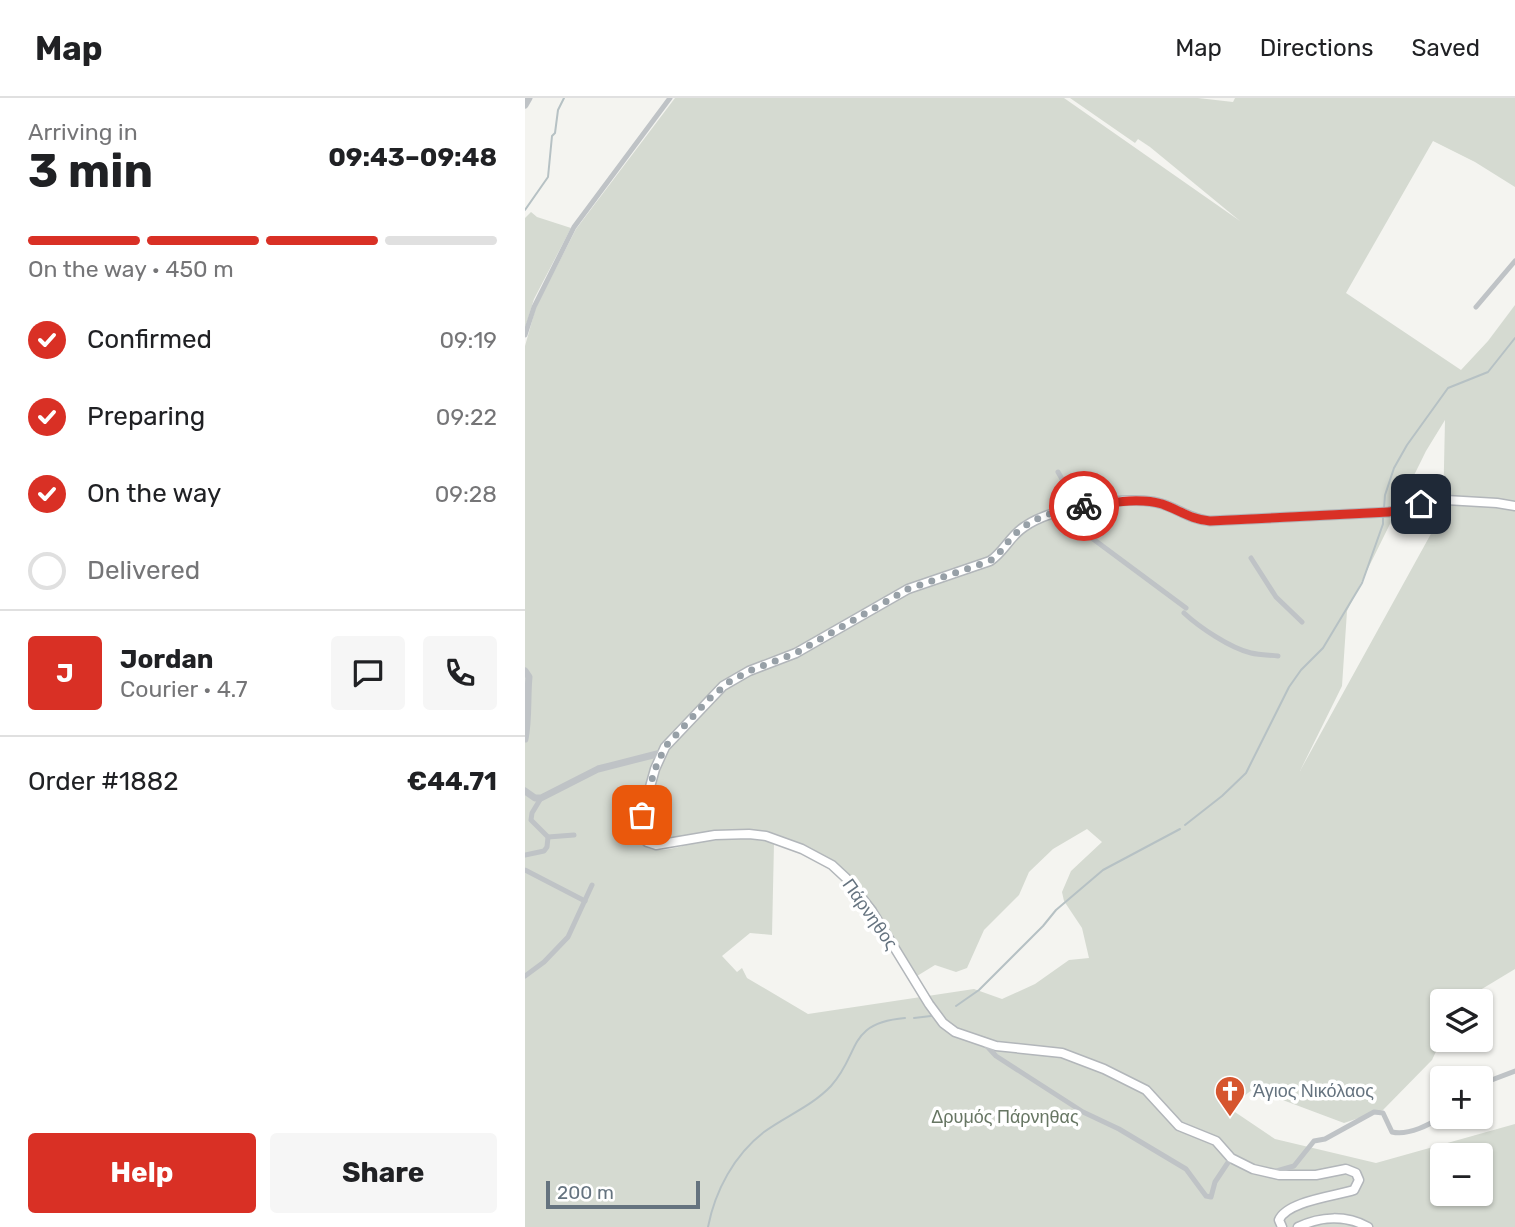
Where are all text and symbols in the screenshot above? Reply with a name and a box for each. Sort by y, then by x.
text: Map [35,29,103,68]
text: Map [1175,34,1222,62]
text: Directions [1260,34,1373,62]
text: Saved [1411,34,1480,62]
text: Arriving in [28,118,138,146]
text: 09:43–09:48 [328,142,497,173]
text: 3 min [28,144,153,199]
text: On the way · 450 m [28,255,234,283]
icon: check [28,321,66,359]
text: Confirmed [87,324,212,355]
text: 09:19 [439,326,497,354]
icon: check [28,398,66,436]
text: Preparing [87,401,205,432]
text: 09:22 [436,403,497,431]
courier [1049,471,1119,541]
pin [1391,474,1451,534]
icon: check [28,475,66,513]
text: On the way [87,478,221,509]
text: 09:28 [435,480,497,508]
icon: home [1402,485,1440,523]
icon: bike [1065,487,1103,525]
text: Delivered [87,555,200,586]
button: chat [331,636,405,710]
button: phone [423,636,497,710]
text: Jordan [120,644,213,675]
text: J [56,658,74,689]
text: Courier · 4.7 [120,675,247,703]
text: Order #1882 [28,766,178,797]
text: €44.71 [407,766,497,797]
pin [612,785,672,845]
icon: bag [623,796,661,834]
street label: Πάρνηθος [838,874,903,954]
map controls [1430,989,1493,1206]
button: layers [1430,989,1493,1052]
button: + [1430,1066,1493,1129]
church icon: Άγιος Νικόλαος [1213,1074,1247,1118]
place label: Άγιος Νικόλαος [1253,1080,1374,1102]
park label: Δρυμός Πάρνηθας [931,1106,1079,1128]
button: Help [28,1133,256,1213]
button: Share [270,1133,497,1213]
button: − [1430,1143,1493,1206]
scale bar [546,1178,700,1210]
text: 200 m [557,1181,614,1204]

